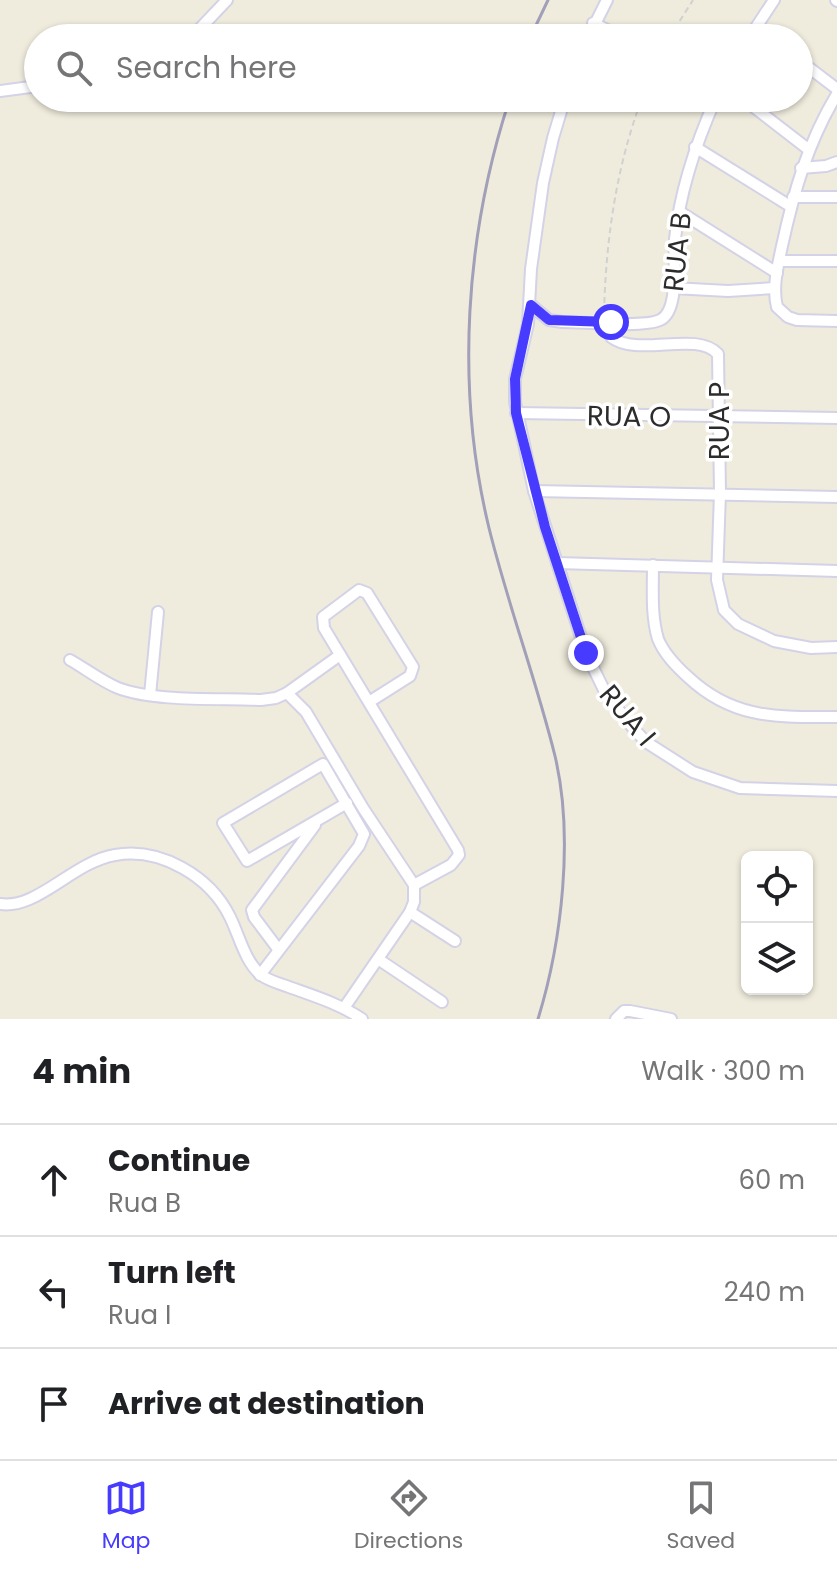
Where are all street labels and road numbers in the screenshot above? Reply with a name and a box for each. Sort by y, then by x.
street label: RUA B [654,211,701,294]
street label: RUA P [700,382,739,460]
street label: RUA O [587,396,671,437]
street label: RUA I [590,676,665,754]

